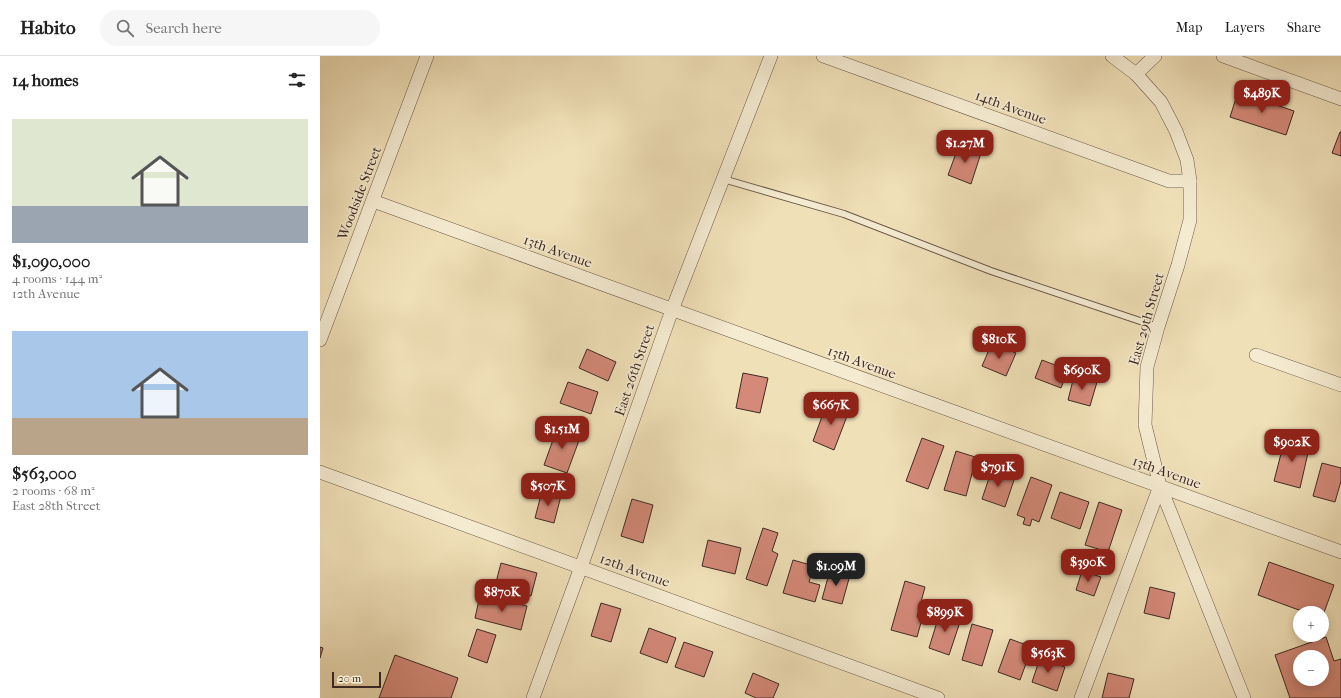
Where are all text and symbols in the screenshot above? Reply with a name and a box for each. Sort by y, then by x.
search box [100,10,380,46]
text: Habito [20,17,76,39]
icon: search [114,17,136,39]
text: Search here [146,19,222,37]
text: Map [1176,19,1203,36]
text: Layers [1225,19,1265,36]
text: Share [1287,19,1321,36]
icon: filters [286,69,308,91]
text: 14 homes [12,70,79,90]
pin: $489K [1234,80,1290,114]
text: $489K [1243,85,1281,100]
street label: 14th Avenue [973,87,1049,128]
pin: $1.27M [932,130,998,164]
text: $1.27M [945,135,985,150]
street label: Woodside Street [334,144,385,243]
icon: home [124,145,196,217]
street label: 13th Avenue [521,231,595,272]
text: $1,090,000 [12,251,90,271]
text: 4 rooms · 144 m² [12,271,102,286]
street label: East 29th Street [1125,271,1168,367]
text: 12th Avenue [12,286,80,301]
street label: East 26th Street [611,322,658,418]
pin: $810K [971,326,1027,360]
text: $810K [982,331,1016,346]
street label: 13th Avenue [825,342,899,383]
icon: home [124,357,196,429]
pin: $690K [1054,357,1110,391]
text: $690K [1063,362,1101,377]
pin: $667K [803,392,859,426]
text: $667K [813,397,849,412]
pin: $1.51M [529,416,595,450]
text: $1.51M [544,421,580,436]
pin: $902K [1264,429,1320,463]
text: $902K [1273,434,1311,449]
street label: 13th Avenue [1130,452,1204,493]
pin: $791K [970,454,1026,488]
text: $791K [981,459,1015,474]
text: $563,000 [12,463,77,483]
pin: $507K [520,473,576,507]
text: $507K [530,478,566,493]
text: 2 rooms · 68 m² [12,483,95,498]
text: East 28th Street [12,498,100,513]
pin: $390K [1060,549,1116,583]
street label: 12th Avenue [598,550,672,591]
pin: $1.09M [803,553,869,587]
text: $390K [1070,554,1106,569]
text: $1.09M [816,558,856,573]
pin: $870K [474,579,530,613]
text: $870K [484,584,520,599]
pin: $899K [917,599,973,633]
text: $899K [927,604,963,619]
map controls [1293,606,1329,686]
button: + [1293,606,1329,642]
pin: $563K [1020,640,1076,674]
text: $563K [1031,645,1065,660]
button: − [1293,650,1329,686]
scale bar [332,670,381,689]
text: 20 m [338,672,361,685]

